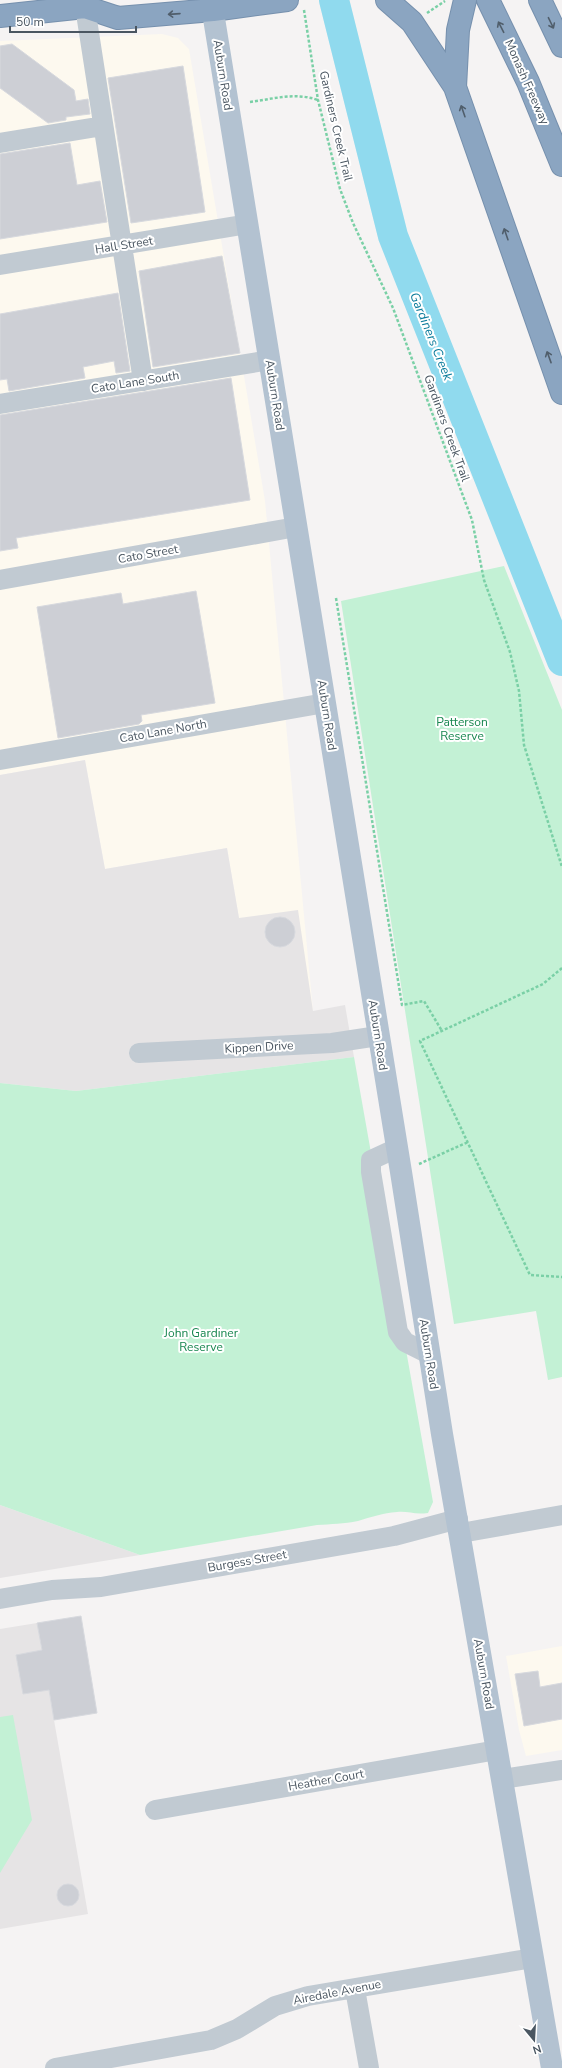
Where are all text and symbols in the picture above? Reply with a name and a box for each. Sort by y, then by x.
scale bar [10,8,136,34]
one-way arrow [168,10,181,17]
text: 50 m [16,14,44,30]
one-way arrow [548,17,555,29]
one-way arrow [497,21,505,33]
street label: Monash Freeway [501,37,553,128]
street label: Auburn Road [210,39,236,111]
street label: Gardiners Creek Trail [316,69,357,183]
one-way arrow [459,105,466,118]
one-way arrow [502,228,509,241]
street label: Hall Street [94,232,155,257]
water label: Gardiners Creek [405,290,457,384]
one-way arrow [544,351,552,363]
street label: Auburn Road [262,359,288,431]
street label: Cato Lane South [90,367,180,397]
street label: Gardiners Creek Trail [420,372,474,484]
street label: Cato Street [117,541,180,567]
street label: Auburn Road [314,679,340,751]
park label: Patterson Reserve [436,714,488,744]
street label: Cato Lane North [118,715,208,747]
street label: Auburn Road [365,999,391,1071]
street label: Kippen Drive [224,1037,294,1057]
street label: Auburn Road [416,1318,442,1390]
park label: John Gardiner Reserve [163,1325,239,1355]
street label: Burgess Street [206,1546,288,1576]
street label: Auburn Road [470,1637,498,1711]
street label: Heather Court [287,1765,366,1795]
street label: Airedale Avenue [292,1976,382,2008]
north arrow [514,2020,554,2060]
text: N [531,2041,543,2057]

